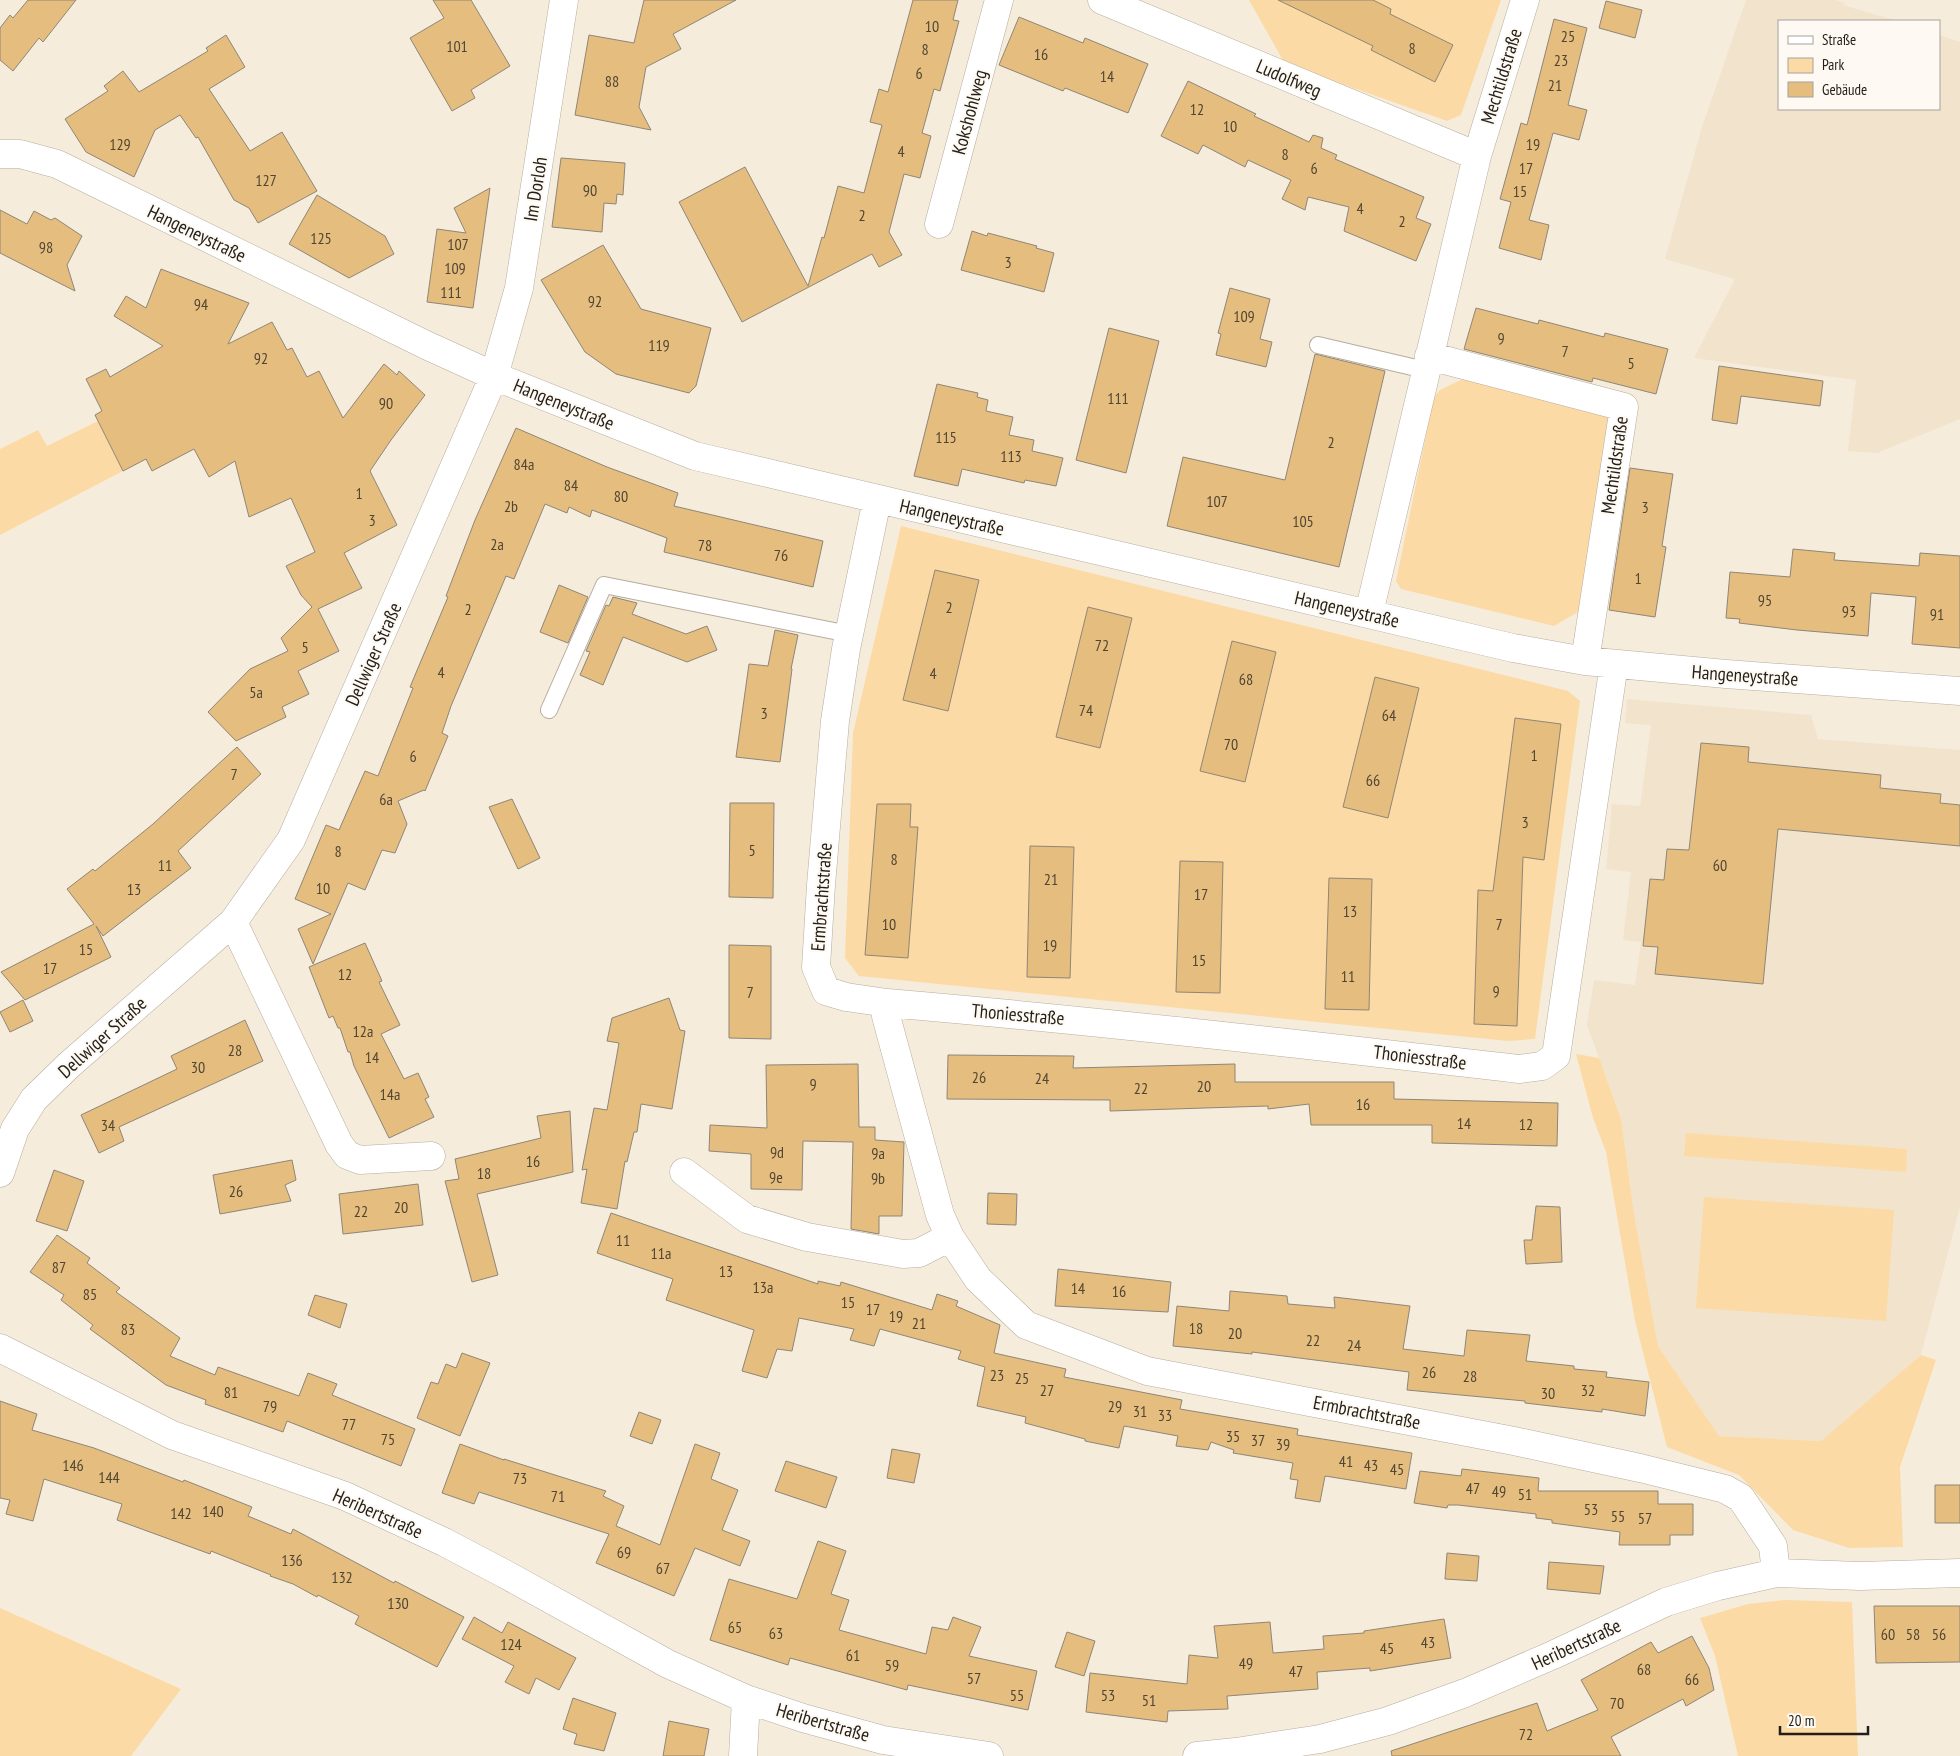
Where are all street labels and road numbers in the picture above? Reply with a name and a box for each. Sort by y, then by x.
street label: Mechtildstraße [1475,25,1527,127]
street label: Ludolfweg [1253,54,1325,102]
street label: Kokshohlweg [946,67,992,157]
street label: Im Dorloh [518,155,552,223]
street label: Hangeneystraße [144,199,250,267]
street label: Hangeneystraße [510,373,618,435]
street label: Mechtildstraße [1595,414,1633,515]
street label: Hangeneystraße [897,493,1007,541]
street label: Hangeneystraße [1292,585,1402,633]
street label: Dellwiger Straße [340,598,407,709]
street label: Hangeneystraße [1691,659,1799,691]
street label: Ermbrachtstraße [805,842,837,952]
street label: Dellwiger Straße [53,991,151,1083]
street label: Thoniesstraße [970,998,1066,1030]
street label: Thoniesstraße [1372,1039,1468,1075]
street label: Ermbrachtstraße [1311,1390,1423,1434]
street label: Heribertstraße [329,1483,427,1544]
street label: Heribertstraße [1527,1613,1625,1675]
street label: Heribertstraße [774,1697,873,1747]

